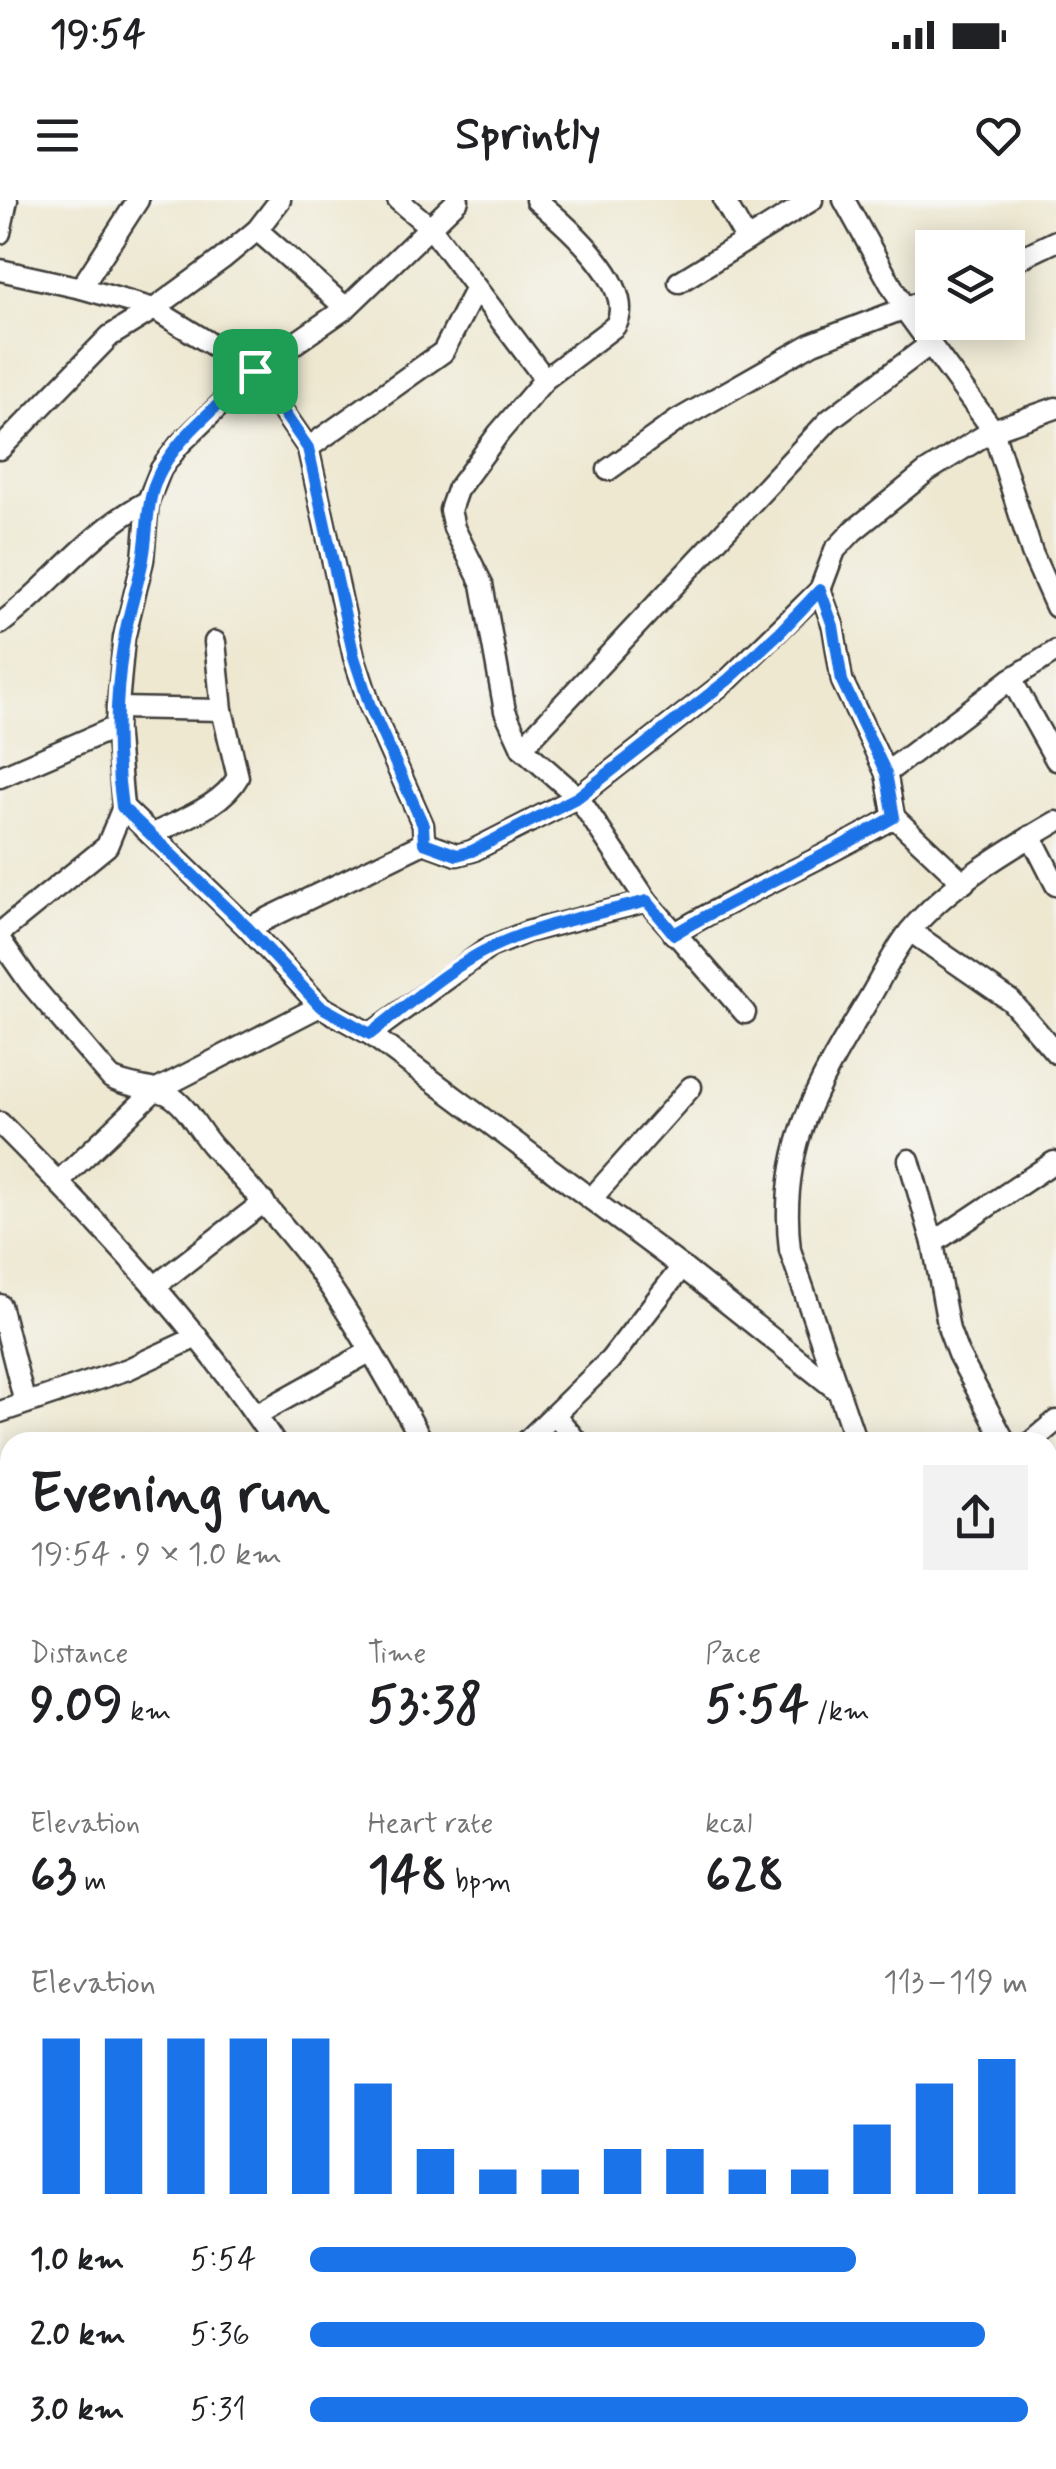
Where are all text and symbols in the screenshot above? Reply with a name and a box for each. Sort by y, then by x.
text: 19:54 [50,11,146,60]
text: Sprintly [455,106,601,165]
icon: menu [30,108,85,163]
icon: heart [971,108,1026,163]
map controls [915,230,1025,340]
button: layers [915,230,1025,340]
pin [213,329,298,414]
icon: arrive [228,344,283,399]
text: Evening run [30,1460,330,1532]
button: share [923,1465,1028,1570]
text: 19:54 · 9 × 1.0 km [30,1534,282,1576]
text: Distance [30,1636,128,1673]
text: Time [368,1636,426,1673]
text: Pace [705,1636,761,1673]
text: 9.09 [30,1673,123,1739]
text: 53:38 [368,1673,482,1739]
text: 5:54 [705,1673,809,1739]
text: km [123,1694,171,1731]
text: /km [809,1694,870,1731]
text: Elevation [30,1806,140,1843]
text: Heart rate [368,1806,493,1843]
text: kcal [705,1806,752,1843]
text: 63 [30,1843,77,1909]
text: 148 [368,1843,447,1909]
text: 628 [705,1843,784,1909]
text: m [77,1864,107,1901]
text: bpm [447,1864,511,1901]
text: Elevation [30,1962,156,2004]
text: 113–119 m [883,1962,1028,2004]
text: 1.0 km [30,2239,124,2281]
text: 5:54 [190,2239,256,2281]
text: 2.0 km [30,2314,126,2356]
text: 5:36 [190,2314,250,2356]
text: 3.0 km [30,2389,124,2431]
text: 5:31 [190,2389,246,2431]

